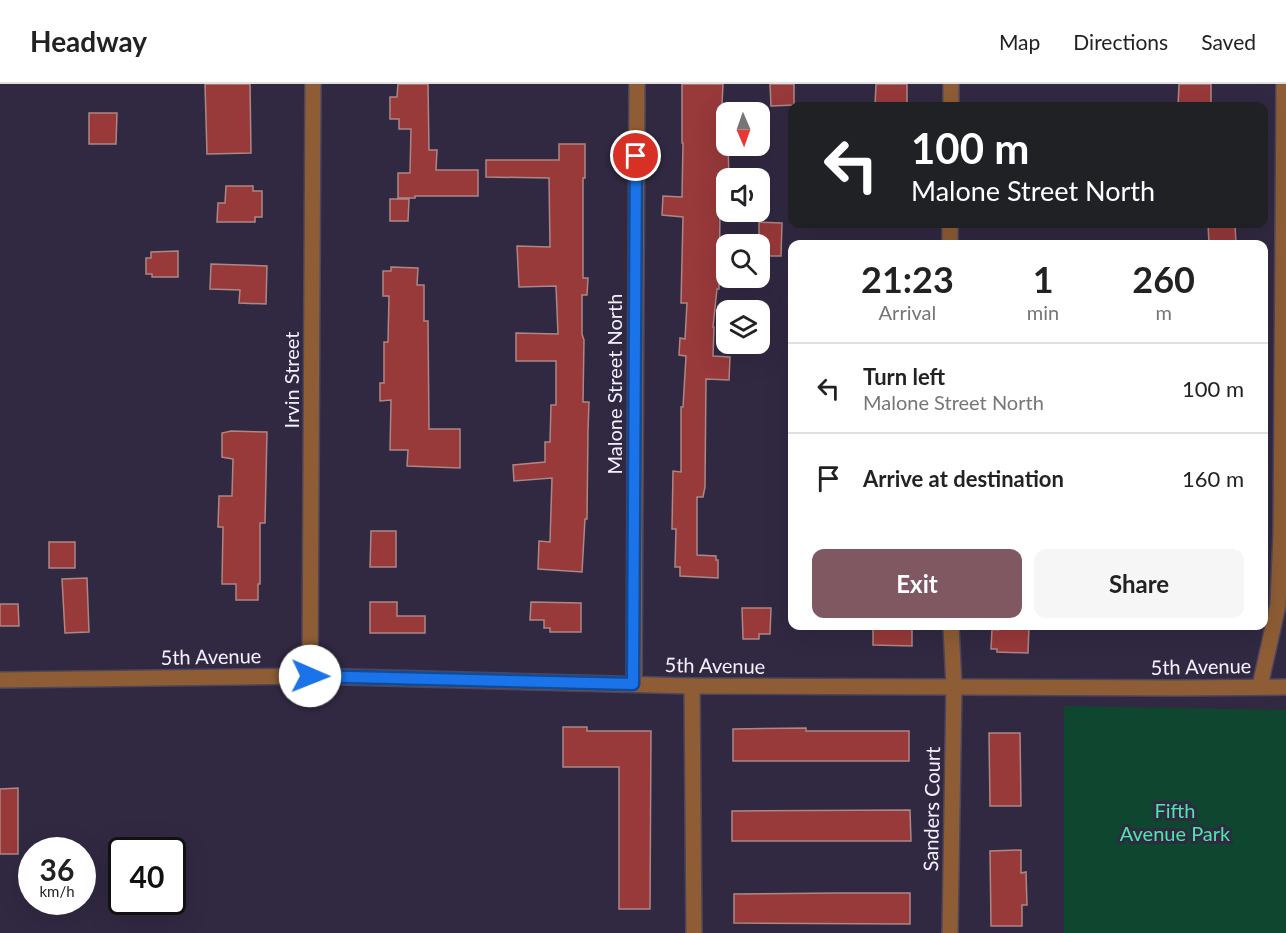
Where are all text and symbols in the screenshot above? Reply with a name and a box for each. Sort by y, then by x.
text: Headway [30,24,147,58]
text: Map [999,29,1040,54]
text: Directions [1073,29,1168,54]
text: Saved [1201,29,1256,54]
north arrow [716,102,770,156]
map controls [716,102,770,354]
text: 100 m [911,123,1029,173]
icon: left [812,126,890,204]
pin [610,130,661,181]
icon: arrive [619,139,652,172]
button: sound [716,168,770,222]
text: Malone Street North [911,174,1155,207]
button: search [716,234,770,288]
text: 21:23 [861,257,954,301]
text: 1 [1033,257,1054,301]
text: 260 [1132,257,1195,301]
street label: Malone Street North [602,294,626,474]
button: layers [716,300,770,354]
text: Arrival [879,300,936,324]
text: min [1027,300,1059,324]
text: m [1155,300,1172,324]
street label: Irvin Street [279,332,303,428]
text: Turn left [863,363,945,390]
icon: left [812,372,845,405]
text: 100 m [1182,375,1244,402]
text: Malone Street North [863,390,1044,414]
icon: arrive [812,462,845,495]
text: Arrive at destination [863,465,1064,492]
text: 160 m [1182,465,1244,492]
button: Exit [812,549,1022,618]
button: Share [1034,549,1244,618]
street label: 5th Avenue [161,643,261,669]
position arrow [278,644,342,708]
street label: 5th Avenue [665,652,765,678]
street label: 5th Avenue [1151,653,1251,679]
street label: Sanders Court [918,746,944,872]
park label: Fifth Avenue Park [1120,798,1231,845]
speed limit sign: 40 [108,837,186,915]
text: 36 [40,851,74,887]
text: km/h [39,882,75,900]

